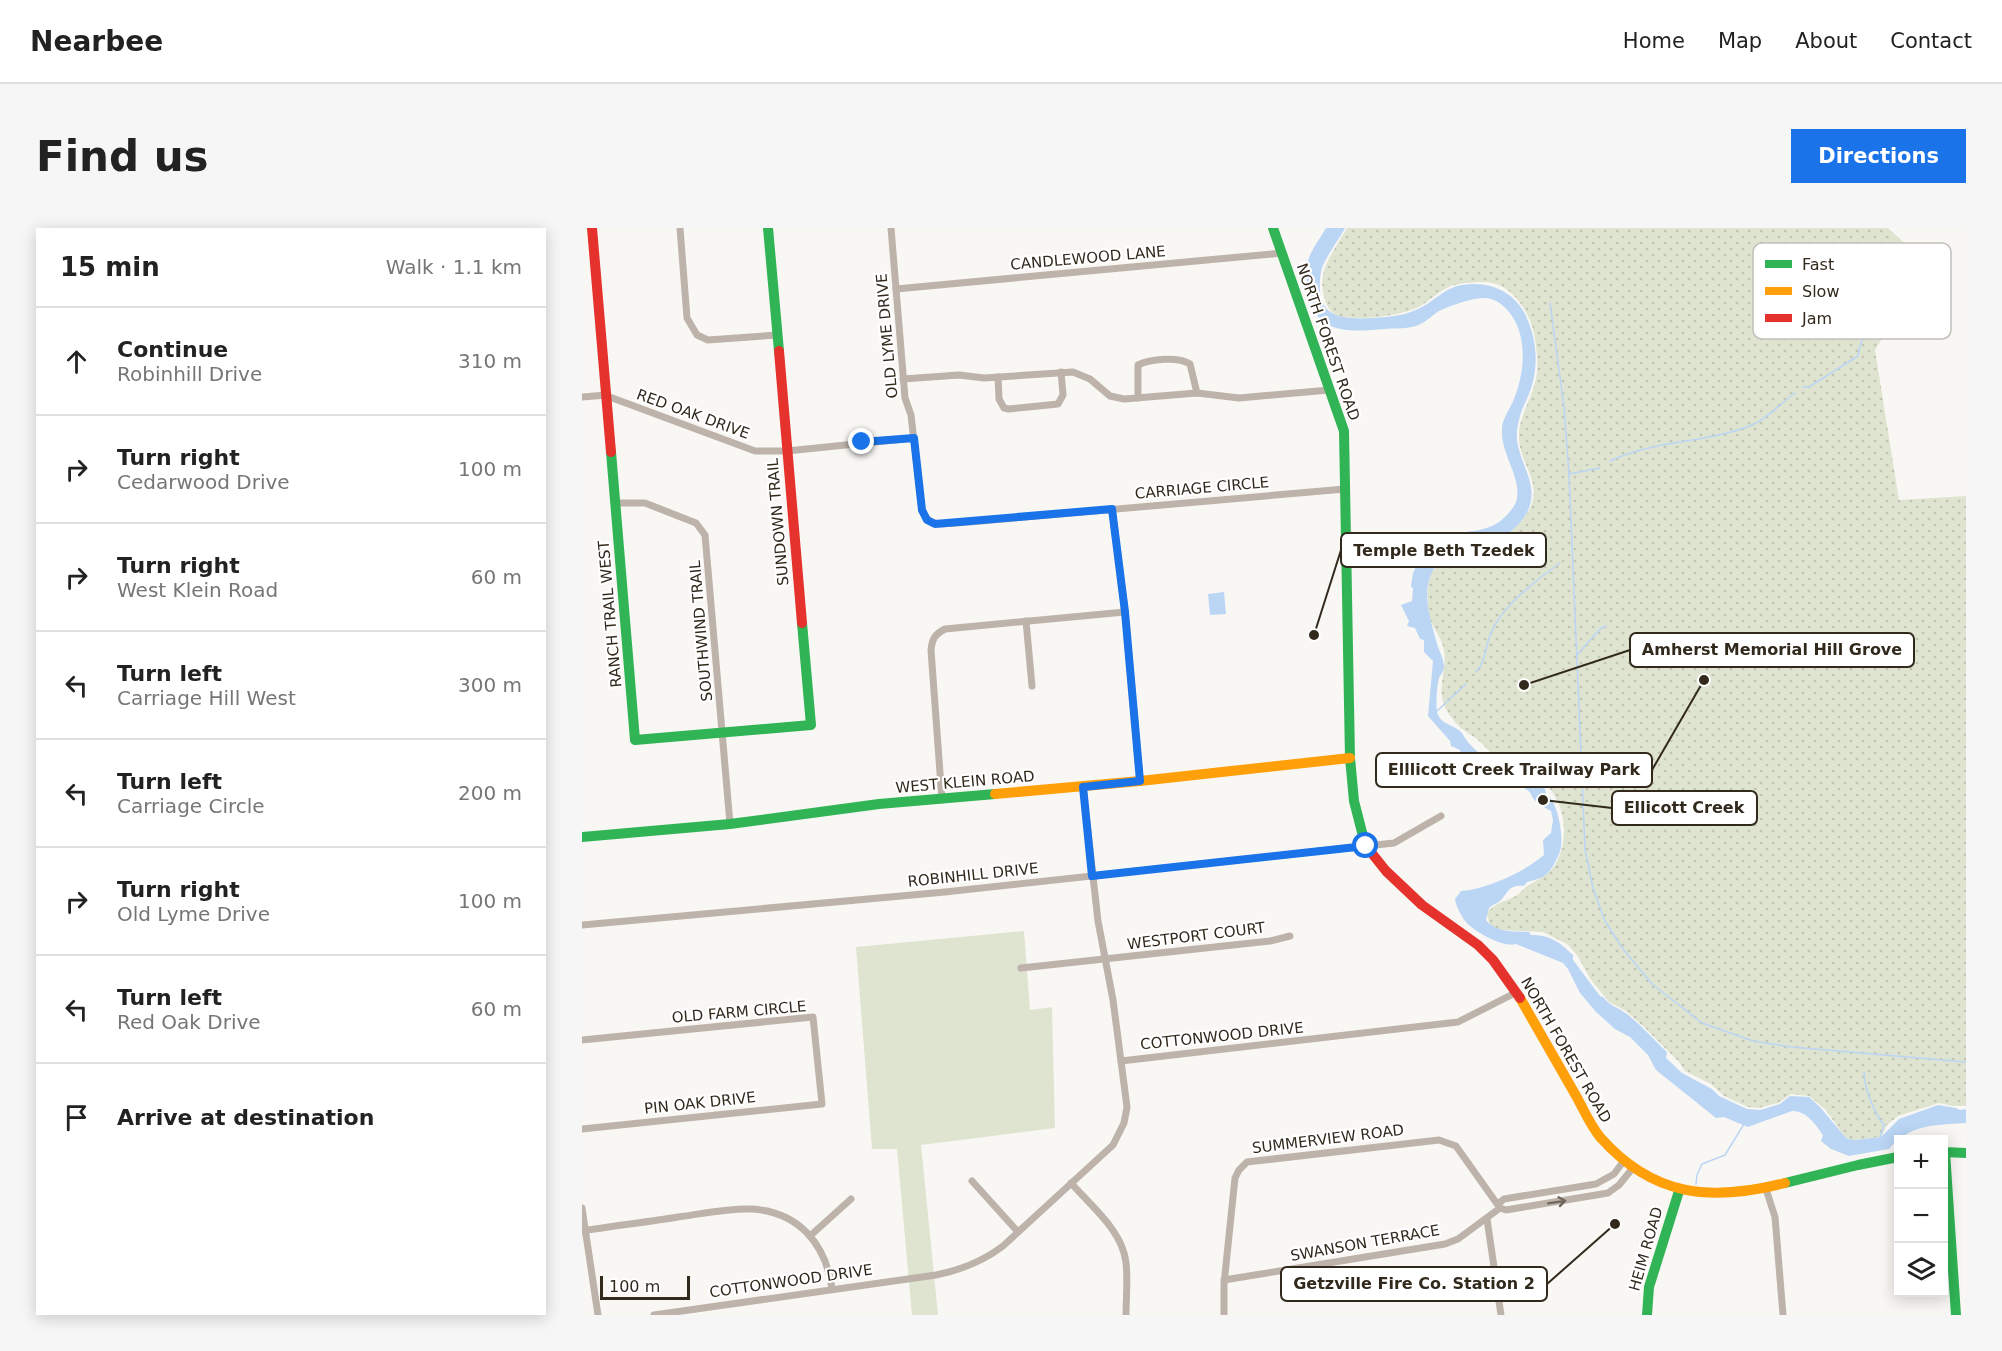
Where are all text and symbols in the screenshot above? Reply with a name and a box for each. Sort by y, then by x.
text: Nearbee [30,25,163,58]
text: Home [1623,29,1685,53]
text: Map [1718,29,1762,53]
text: About [1795,29,1857,53]
text: Contact [1890,29,1972,53]
button: Directions [1791,129,1966,183]
text: Find us [36,132,209,181]
street label: CANDLEWOOD LANE [1010,242,1166,274]
legend [1753,243,1951,339]
text: 15 min [60,252,160,282]
text: Walk · 1.1 km [386,255,522,279]
text: Fast [1802,255,1834,274]
street label: NORTH FOREST ROAD [1293,261,1363,423]
street label: OLD LYME DRIVE [873,273,901,399]
text: Slow [1802,282,1839,301]
text: Jam [1801,309,1832,328]
text: Continue [117,337,228,362]
icon: ahead [60,345,93,378]
text: 310 m [458,349,522,373]
text: Robinhill Drive [117,362,262,386]
street label: RED OAK DRIVE [634,385,752,443]
route end [848,428,874,454]
text: Turn right [117,445,240,470]
icon: right [60,453,93,486]
text: 100 m [458,457,522,481]
street label: SUNDOWN TRAIL [763,457,793,587]
text: Cedarwood Drive [117,470,290,494]
street label: CARRIAGE CIRCLE [1134,473,1270,503]
callout: Temple Beth Tzedek [1341,533,1546,567]
street label: RANCH TRAIL WEST [595,539,625,688]
text: Temple Beth Tzedek [1353,541,1535,560]
text: Turn right [117,553,240,578]
street label: SOUTHWIND TRAIL [686,559,716,702]
icon: right [60,561,93,594]
text: 60 m [471,565,522,589]
text: West Klein Road [117,578,278,602]
callout: Amherst Memorial Hill Grove [1630,633,1914,667]
text: Amherst Memorial Hill Grove [1642,640,1902,659]
text: Turn left [117,661,222,686]
icon: left [60,669,93,702]
text: 300 m [458,673,522,697]
text: Carriage Hill West [117,686,296,710]
callout: Elllicott Creek Trailway Park [1376,753,1652,787]
text: Elllicott Creek Trailway Park [1388,760,1641,779]
street label: WEST KLEIN ROAD [895,767,1035,797]
text: Turn left [117,769,222,794]
icon: left [60,777,93,810]
text: 200 m [458,781,522,805]
callout: Ellicott Creek [1612,791,1757,825]
text: Carriage Circle [117,794,265,818]
text: Ellicott Creek [1624,798,1745,817]
route start [1352,832,1378,858]
street label: ROBINHILL DRIVE [907,859,1039,891]
text: Turn right [117,877,240,902]
icon: right [60,885,93,918]
text: 100 m [458,889,522,913]
text: Old Lyme Drive [117,902,270,926]
street label: WESTPORT COURT [1126,919,1267,953]
street label: NORTH FOREST ROAD [1517,974,1615,1126]
text: Turn left [117,985,222,1010]
icon: left [60,993,93,1026]
text: 60 m [471,997,522,1021]
street label: OLD FARM CIRCLE [671,997,807,1027]
text: Red Oak Drive [117,1010,261,1034]
street label: COTTONWOOD DRIVE [1139,1018,1305,1054]
street label: PIN OAK DRIVE [643,1088,757,1118]
icon: arrive [60,1101,93,1134]
text: Arrive at destination [117,1105,374,1130]
street label: SUMMERVIEW ROAD [1251,1121,1405,1157]
map controls [1894,1135,1948,1297]
button: + [1894,1135,1948,1189]
button: − [1894,1189,1948,1243]
one-way arrow [1547,1197,1567,1208]
street label: HEIM ROAD [1625,1205,1667,1293]
street label: SWANSON TERRACE [1289,1221,1441,1265]
button: layers [1894,1243,1948,1297]
street label: COTTONWOOD DRIVE [708,1261,874,1301]
callout: Getzville Fire Co. Station 2 [1281,1267,1547,1301]
scale bar [600,1273,690,1300]
text: Getzville Fire Co. Station 2 [1293,1274,1535,1293]
text: 100 m [609,1277,660,1296]

